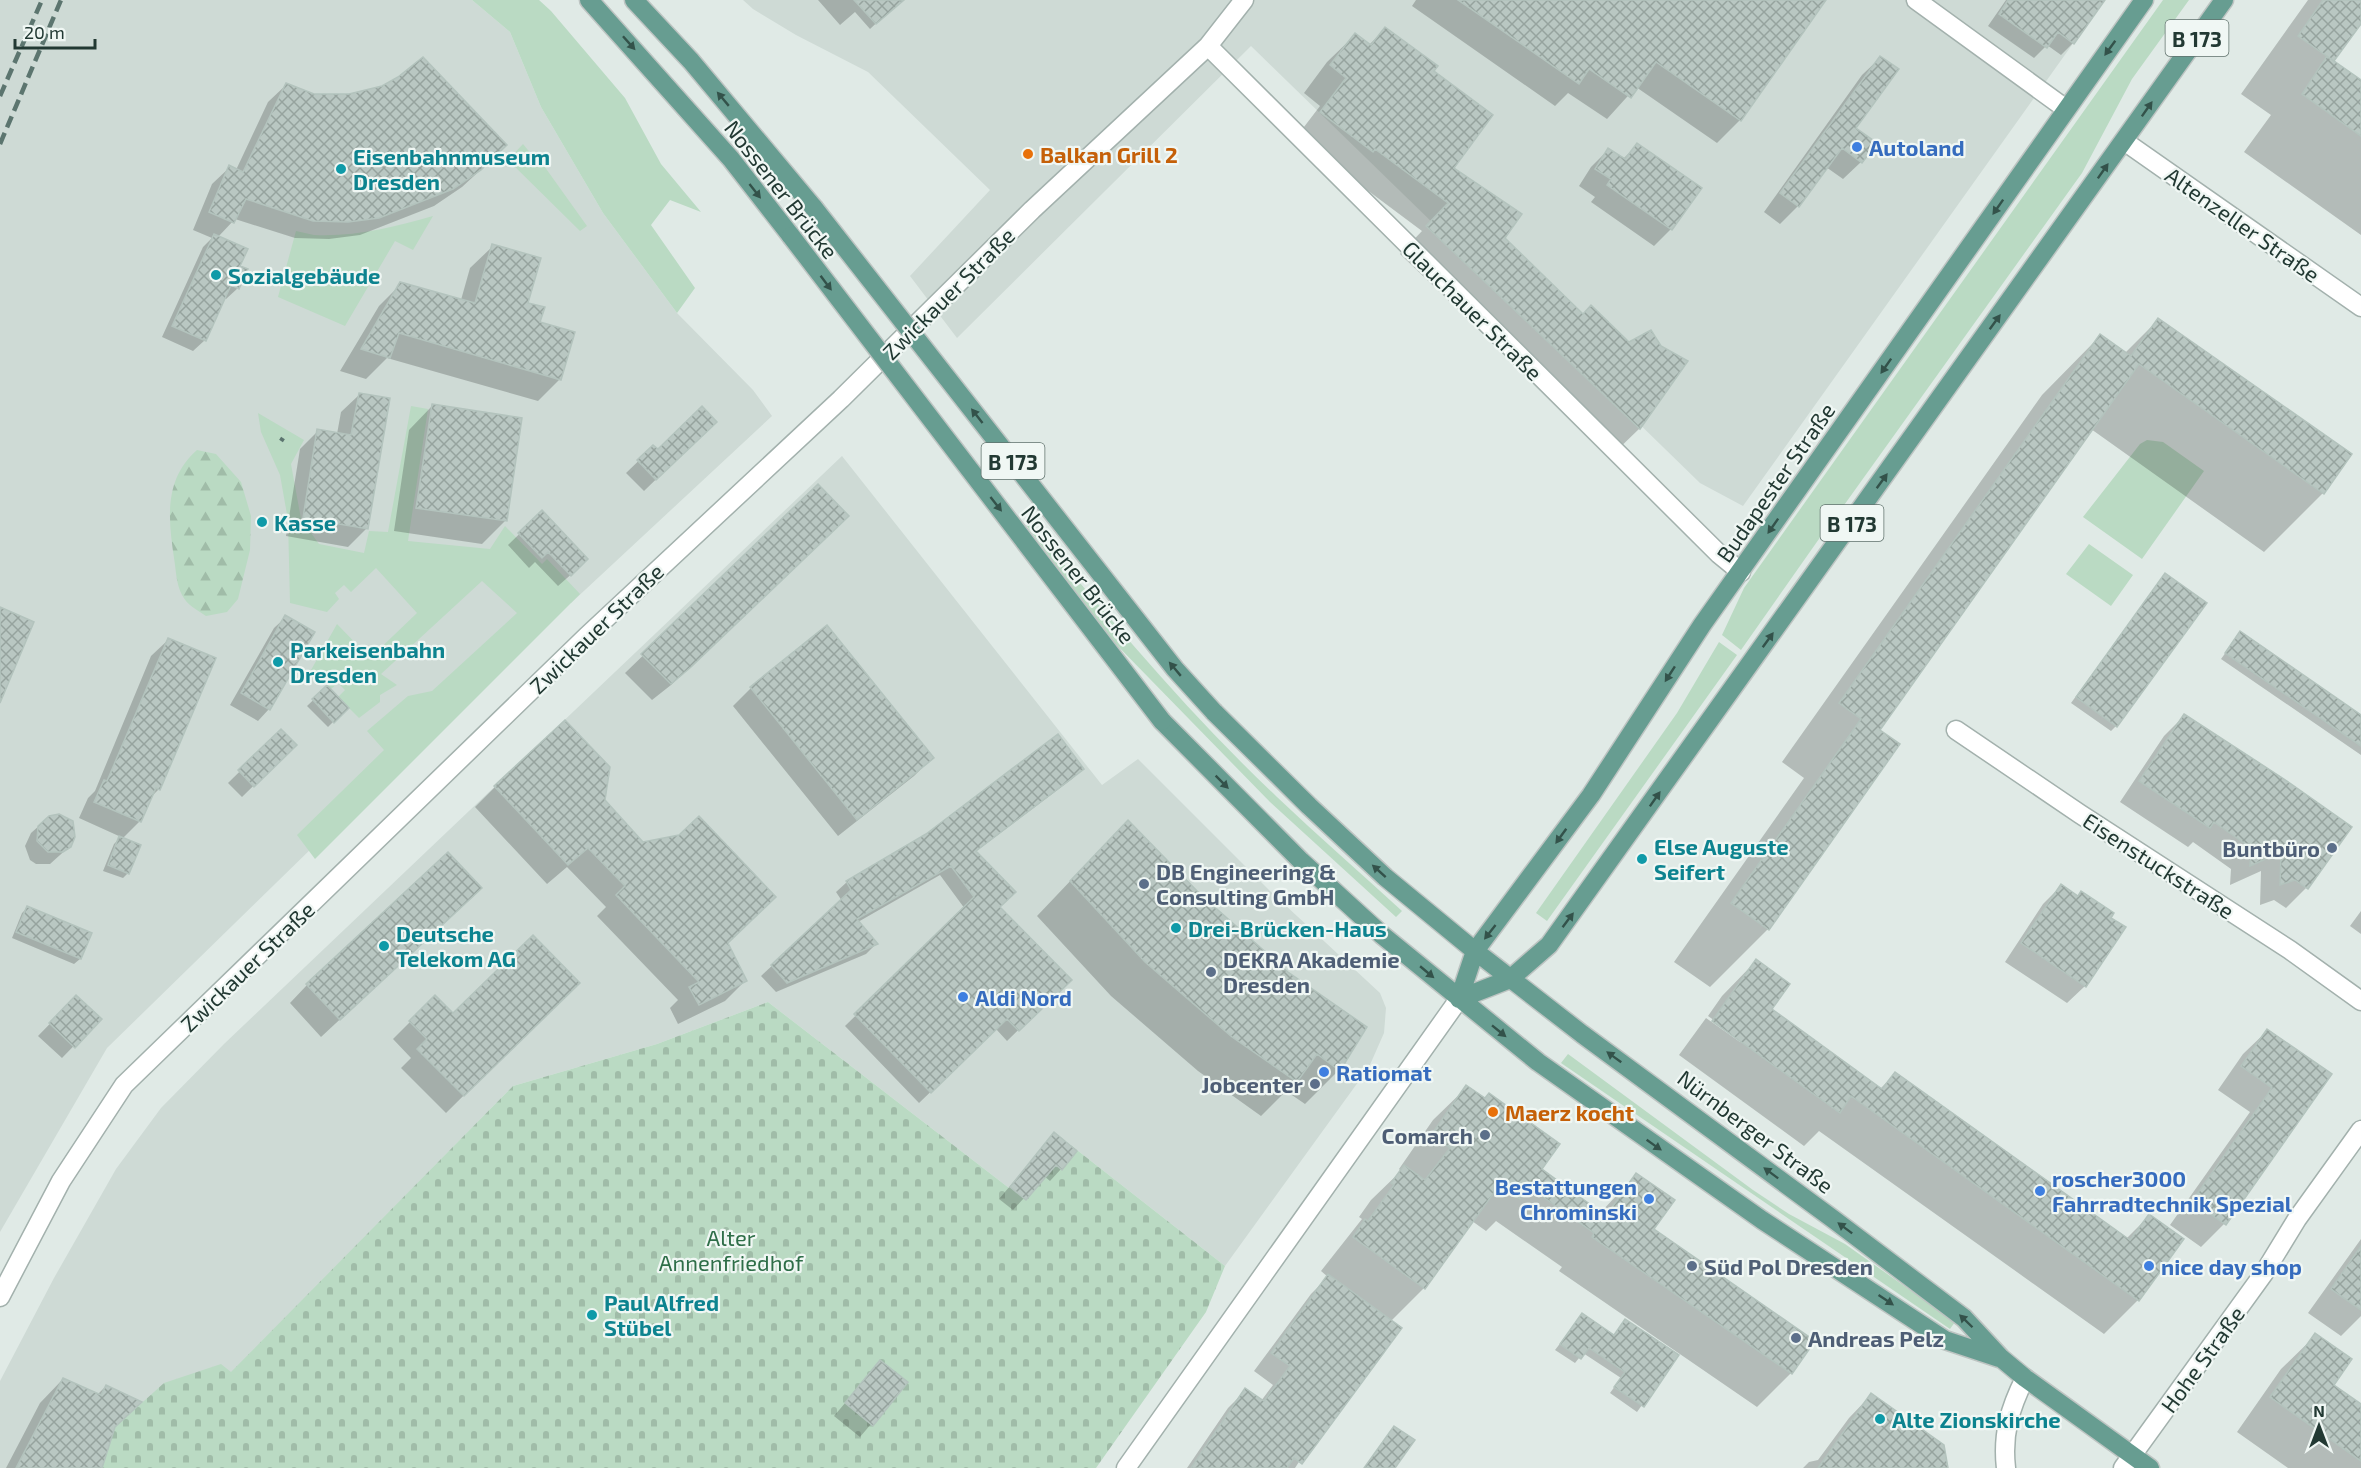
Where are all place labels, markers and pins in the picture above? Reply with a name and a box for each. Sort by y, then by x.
place label: Autoland [1869,134,1965,160]
marker: Autoland [1850,140,1864,154]
place label: Balkan Grill 2 [1040,141,1178,167]
place label: Eisenbahnmuseum Dresden [353,143,550,194]
marker: Balkan Grill 2 [1021,147,1035,161]
marker: Eisenbahnmuseum Dresden [334,162,348,176]
place label: Sozialgebäude [228,262,381,288]
marker: Sozialgebäude [209,268,223,282]
place label: Kasse [274,509,336,535]
marker: Kasse [255,515,269,529]
place label: Parkeisenbahn Dresden [290,636,445,687]
marker: Parkeisenbahn Dresden [271,655,285,669]
place label: Else Auguste Seifert [1654,833,1789,884]
place label: Buntbüro [2222,835,2320,861]
marker: Buntbüro [2325,841,2339,855]
marker: Else Auguste Seifert [1635,852,1649,866]
place label: DB Engineering & Consulting GmbH [1156,858,1336,909]
marker: DB Engineering & Consulting GmbH [1137,877,1151,891]
place label: Drei-Brücken-Haus [1188,915,1387,941]
place label: Deutsche Telekom AG [396,920,516,971]
marker: Drei-Brücken-Haus [1169,921,1183,935]
marker: Deutsche Telekom AG [377,939,391,953]
place label: DEKRA Akademie Dresden [1223,946,1400,997]
marker: DEKRA Akademie Dresden [1204,965,1218,979]
place label: Aldi Nord [975,984,1072,1010]
marker: Aldi Nord [956,990,970,1004]
place label: Ratiomat [1336,1059,1432,1085]
marker: Ratiomat [1317,1065,1331,1079]
place label: Jobcenter [1201,1071,1304,1097]
marker: Jobcenter [1308,1077,1322,1091]
place label: Maerz kocht [1505,1099,1634,1125]
marker: Maerz kocht [1486,1105,1500,1119]
place label: Comarch [1382,1122,1473,1148]
marker: Comarch [1478,1128,1492,1142]
place label: roscher3000 Fahrradtechnik Spezial [2052,1165,2293,1216]
place label: Bestattungen Chrominski [1495,1173,1637,1224]
marker: roscher3000 Fahrradtechnik Spezial [2033,1184,2047,1198]
marker: Bestattungen Chrominski [1642,1192,1656,1206]
place label: Süd Pol Dresden [1704,1253,1873,1279]
place label: nice day shop [2161,1253,2302,1280]
marker: Süd Pol Dresden [1685,1259,1699,1273]
marker: nice day shop [2142,1259,2156,1273]
place label: Paul Alfred Stübel [604,1289,719,1340]
marker: Paul Alfred Stübel [585,1308,599,1322]
place label: Andreas Pelz [1808,1325,1944,1351]
marker: Andreas Pelz [1789,1331,1803,1345]
place label: Alte Zionskirche [1892,1406,2061,1432]
marker: Alte Zionskirche [1873,1412,1887,1426]

